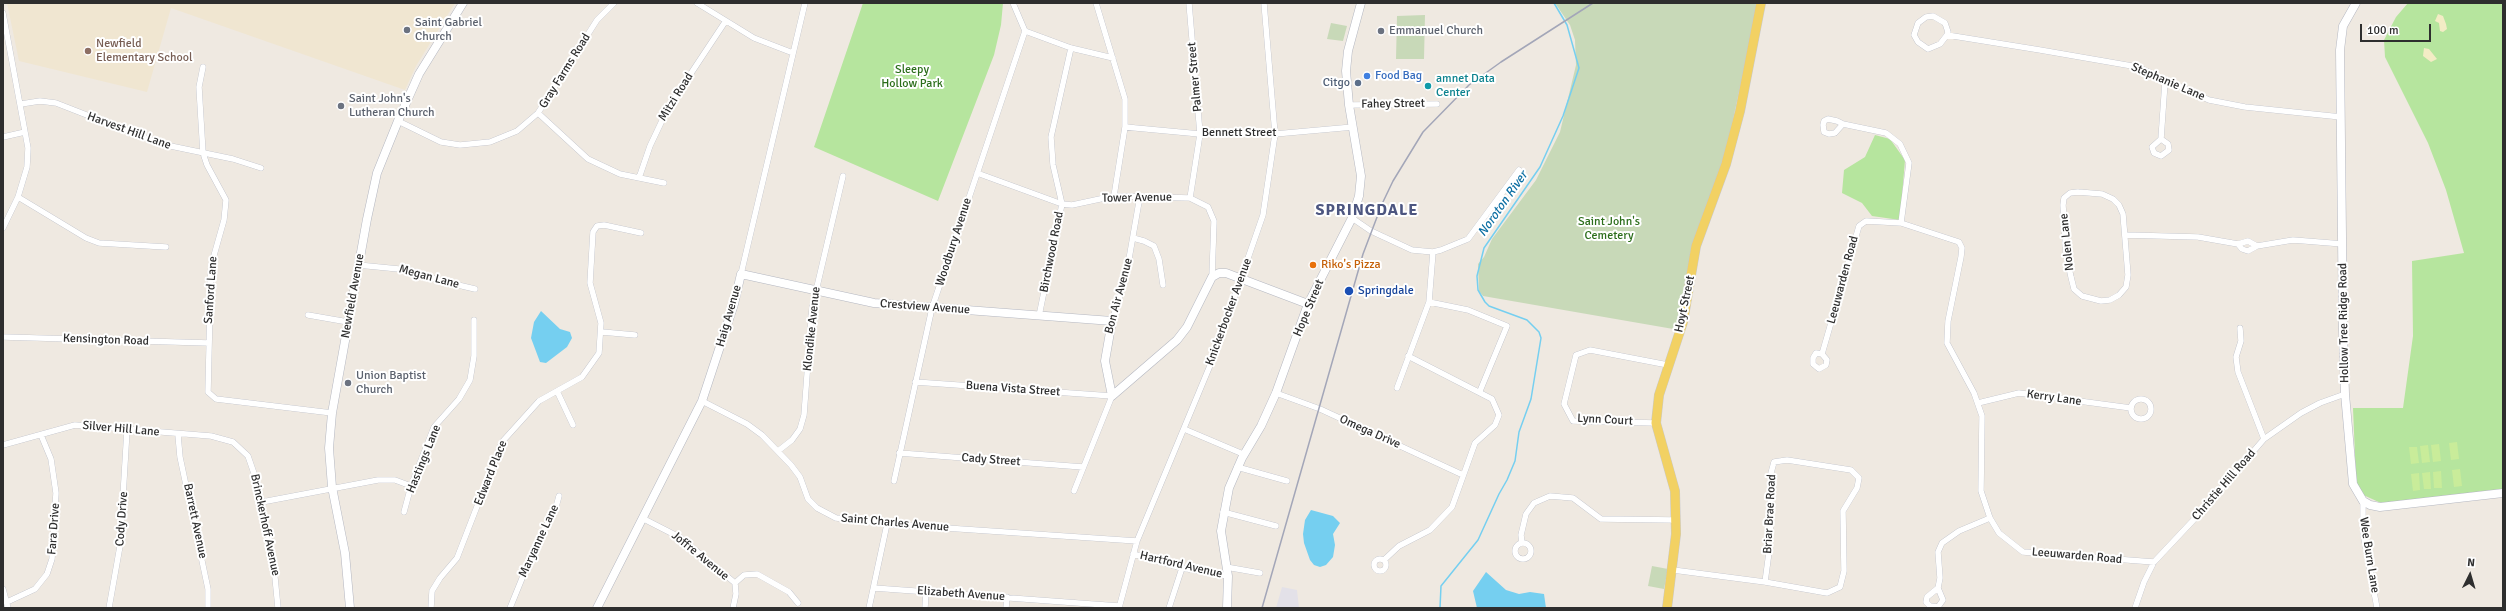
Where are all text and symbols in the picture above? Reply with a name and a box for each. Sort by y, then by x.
place label: Saint Gabriel Church [415,16,482,44]
scale bar [2362,16,2433,42]
text: 100 m [2367,23,2399,38]
place label: Emmanuel Church [1389,24,1483,38]
marker: Saint Gabriel Church [402,25,412,35]
marker: Emmanuel Church [1376,26,1386,36]
street label: Gray Farms Road [536,31,594,111]
place label: Newfield Elementary School [96,37,192,65]
street label: Palmer Street [1185,41,1205,113]
marker: Newfield Elementary School [83,46,93,56]
street label: Stephanie Lane [2129,60,2207,104]
park label: Sleepy Hollow Park [881,63,943,91]
place label: Food Bag [1375,69,1422,83]
street label: Mitzi Road [656,70,696,124]
marker: Food Bag [1362,71,1372,81]
place label: amnet Data Center [1436,72,1495,100]
place label: Citgo [1323,76,1350,90]
marker: Citgo [1353,78,1363,88]
marker: amnet Data Center [1423,81,1433,91]
place label: Saint John's Lutheran Church [349,92,435,120]
street label: Fahey Street [1361,96,1425,112]
marker: Saint John's Lutheran Church [336,101,346,111]
street label: Harvest Hill Lane [85,109,173,153]
street label: Bennett Street [1202,126,1276,140]
water label: Noroton River [1475,168,1531,240]
street label: Tower Avenue [1102,190,1172,206]
street label: Woodbury Avenue [933,196,975,288]
district label: SPRINGDALE [1315,201,1419,221]
street label: Birchwood Road [1037,210,1067,294]
street label: Nolen Lane [2057,213,2077,271]
park label: Saint John's Cemetery [1578,215,1640,243]
street label: Leeuwarden Road [1824,234,1862,326]
street label: Newfield Avenue [338,252,368,340]
street label: Sanford Lane [201,256,221,324]
street label: Knickerbocker Avenue [1203,256,1255,368]
street label: Bon Air Avenue [1102,257,1136,335]
place label: Riko's Pizza [1321,258,1381,272]
marker: Riko's Pizza [1308,260,1318,270]
street label: Megan Lane [397,262,461,292]
street label: Hollow Tree Ridge Road [2336,263,2352,383]
street label: Hoyt Street [1672,274,1698,334]
street label: Hope Street [1291,277,1327,339]
street label: Haig Avenue [713,283,745,349]
place label: Springdale [1358,284,1414,298]
marker: Springdale [1343,285,1355,297]
street label: Klondike Avenue [800,286,824,372]
street label: Crestview Avenue [879,297,971,317]
street label: Kensington Road [63,331,149,349]
place label: Union Baptist Church [356,369,426,397]
marker: Union Baptist Church [343,378,353,388]
street label: Buena Vista Street [965,379,1061,399]
street label: Kerry Lane [2026,387,2082,409]
street label: Lynn Court [1577,411,1633,429]
street label: Omega Drive [1337,412,1403,452]
street label: Silver Hill Lane [82,418,160,440]
street label: Hastings Lane [404,423,444,495]
street label: Edward Place [471,438,511,508]
street label: Christie Hill Road [2189,446,2259,524]
street label: Cady Street [961,451,1021,469]
street label: Brinckerhoff Avenue [247,473,283,577]
street label: Briar Brae Road [1761,474,1779,554]
street label: Barrett Avenue [180,482,210,560]
street label: Cody Drive [113,491,131,547]
street label: Maryanne Lane [516,502,562,580]
street label: Fara Drive [45,503,63,555]
street label: Saint Charles Avenue [840,511,950,535]
street label: Wee Burn Lane [2356,516,2382,594]
street label: Joffre Avenue [668,528,732,584]
street label: Leeuwarden Road [2031,545,2123,567]
street label: Hartford Avenue [1138,549,1224,581]
north arrow [2450,555,2490,595]
text: N [2467,556,2475,569]
street label: Elizabeth Avenue [917,584,1005,604]

